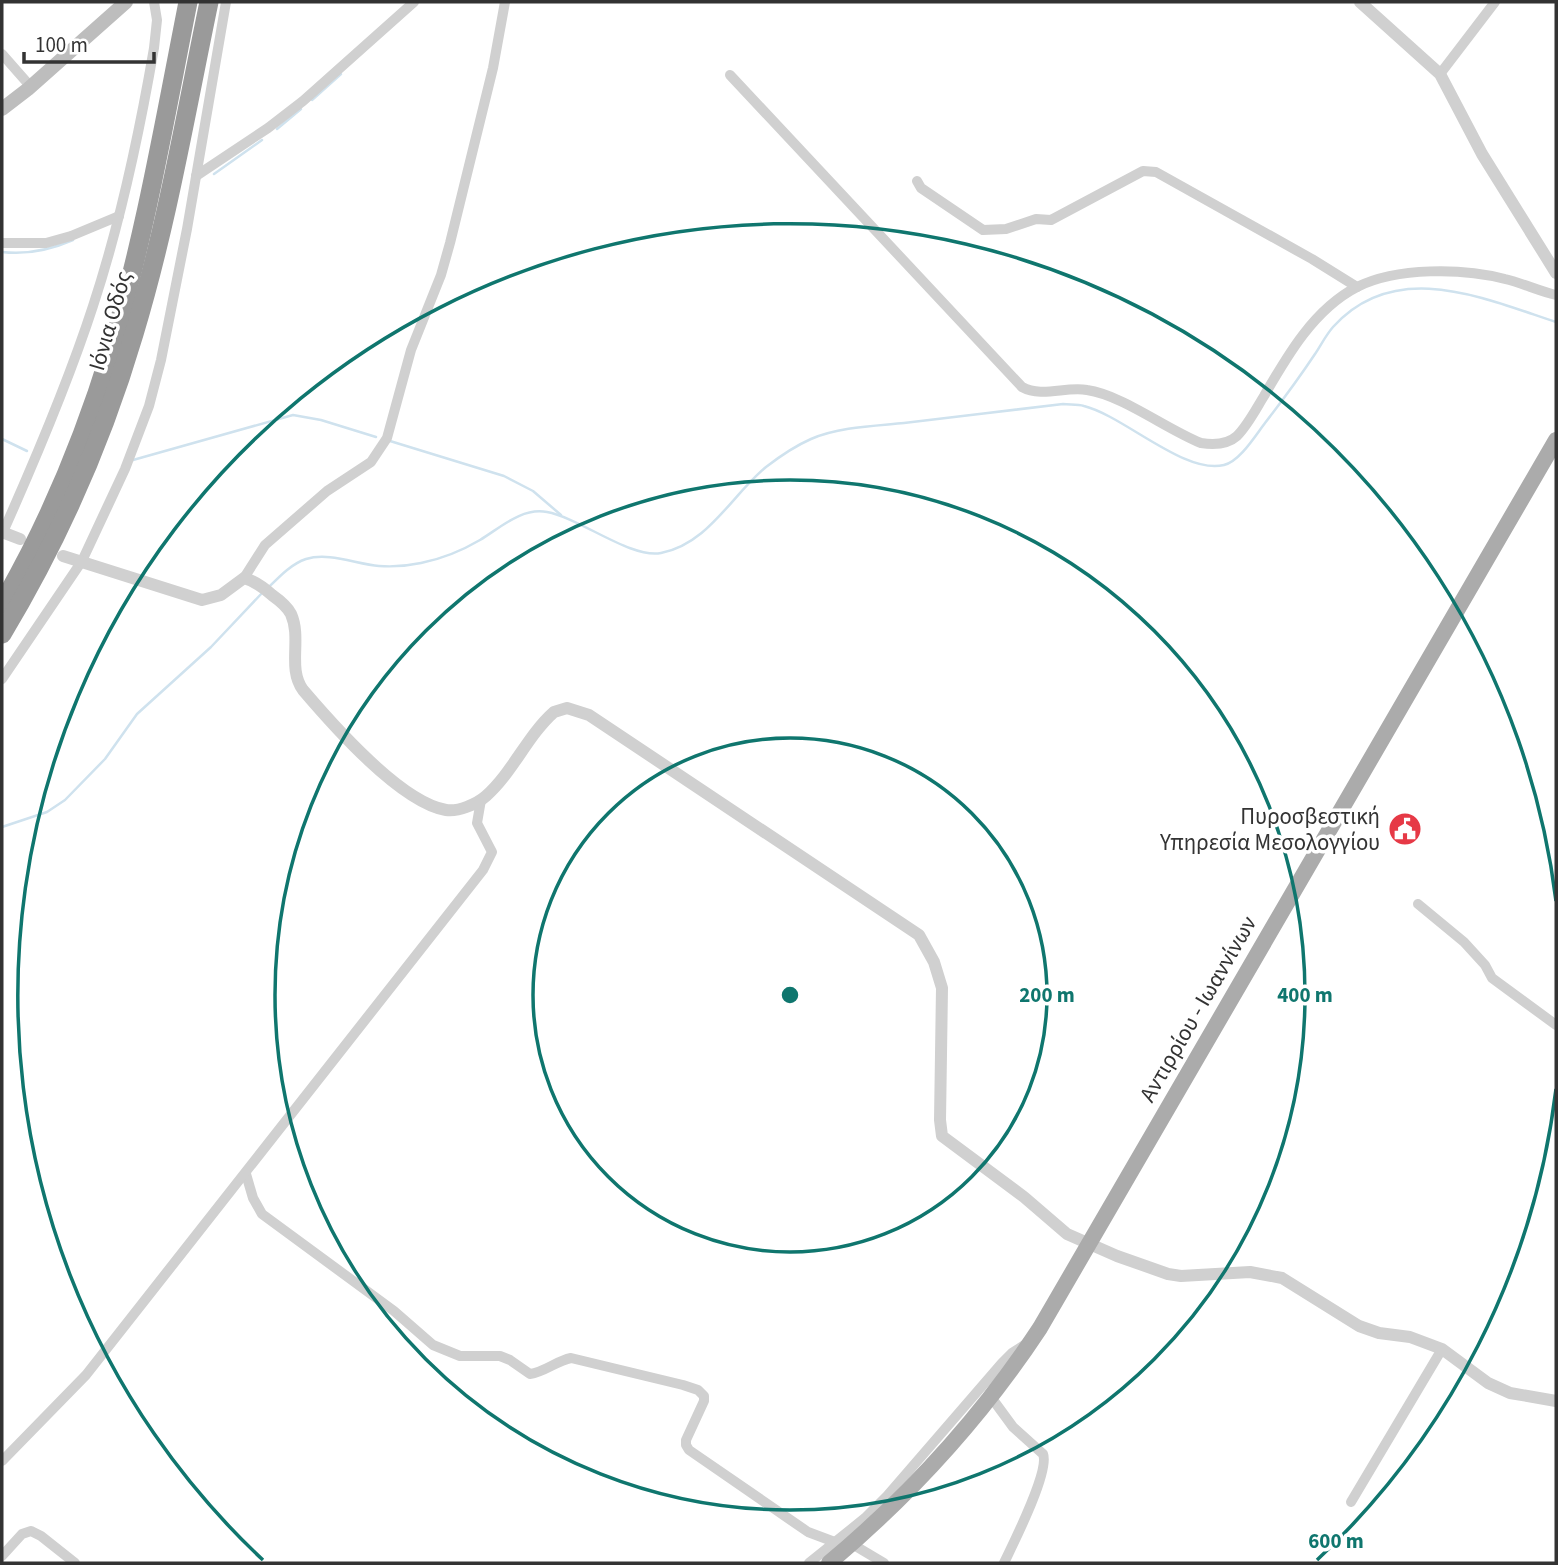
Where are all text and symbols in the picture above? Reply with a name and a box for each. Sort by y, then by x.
scale bar [24,21,154,65]
text: 100 m [35,30,88,60]
street label: Ιόνια Οδός [80,267,140,375]
place label: Πυροσβεστική Υπηρεσία Μεσολογγίου [1159,800,1380,859]
public building icon: Πυροσβεστική Υπηρεσία Μεσολογγίου [1386,810,1424,848]
street label: Αντιρρίου - Ιωαννίνων [1131,910,1265,1108]
text: 200 m [1019,980,1075,1010]
text: 400 m [1277,980,1333,1010]
centre of rings [778,983,802,1007]
text: 600 m [1308,1526,1364,1556]

